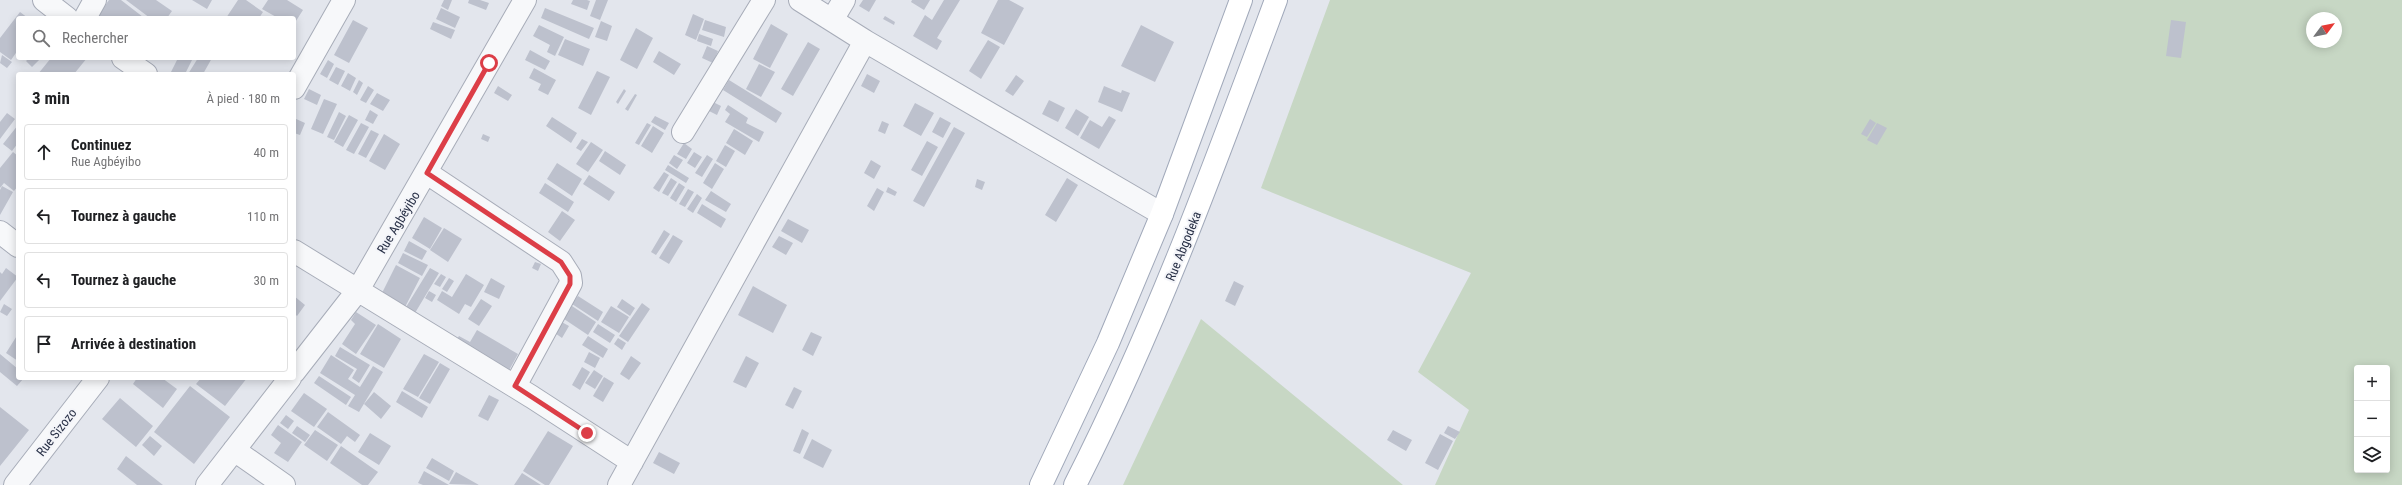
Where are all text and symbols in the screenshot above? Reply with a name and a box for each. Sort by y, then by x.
north arrow [2306,12,2342,48]
search box [16,16,296,60]
icon: search [30,27,52,49]
text: Rechercher [62,29,128,47]
route start [480,54,498,72]
text: 3 min [32,88,70,108]
text: À pied · 180 m [206,91,280,106]
text: Continuez [71,136,132,154]
icon: ahead [33,141,55,163]
text: 40 m [253,145,279,160]
text: Rue Agbéyibo [71,154,141,169]
street label: Rue Agbéyibo [374,188,423,256]
icon: left [33,205,55,227]
text: Tournez à gauche [71,207,176,225]
text: 110 m [247,209,279,224]
street label: Rue Abgodeka [1163,209,1204,283]
icon: left [33,269,55,291]
text: Tournez à gauche [71,271,176,289]
text: 30 m [253,273,279,288]
icon: arrive [33,333,55,355]
text: Arrivée à destination [71,335,196,353]
map controls [2354,365,2390,473]
button: + [2354,365,2390,401]
button: − [2354,401,2390,437]
street label: Rue Sizozo [33,406,80,459]
route end [578,424,596,442]
button: layers [2354,437,2390,473]

